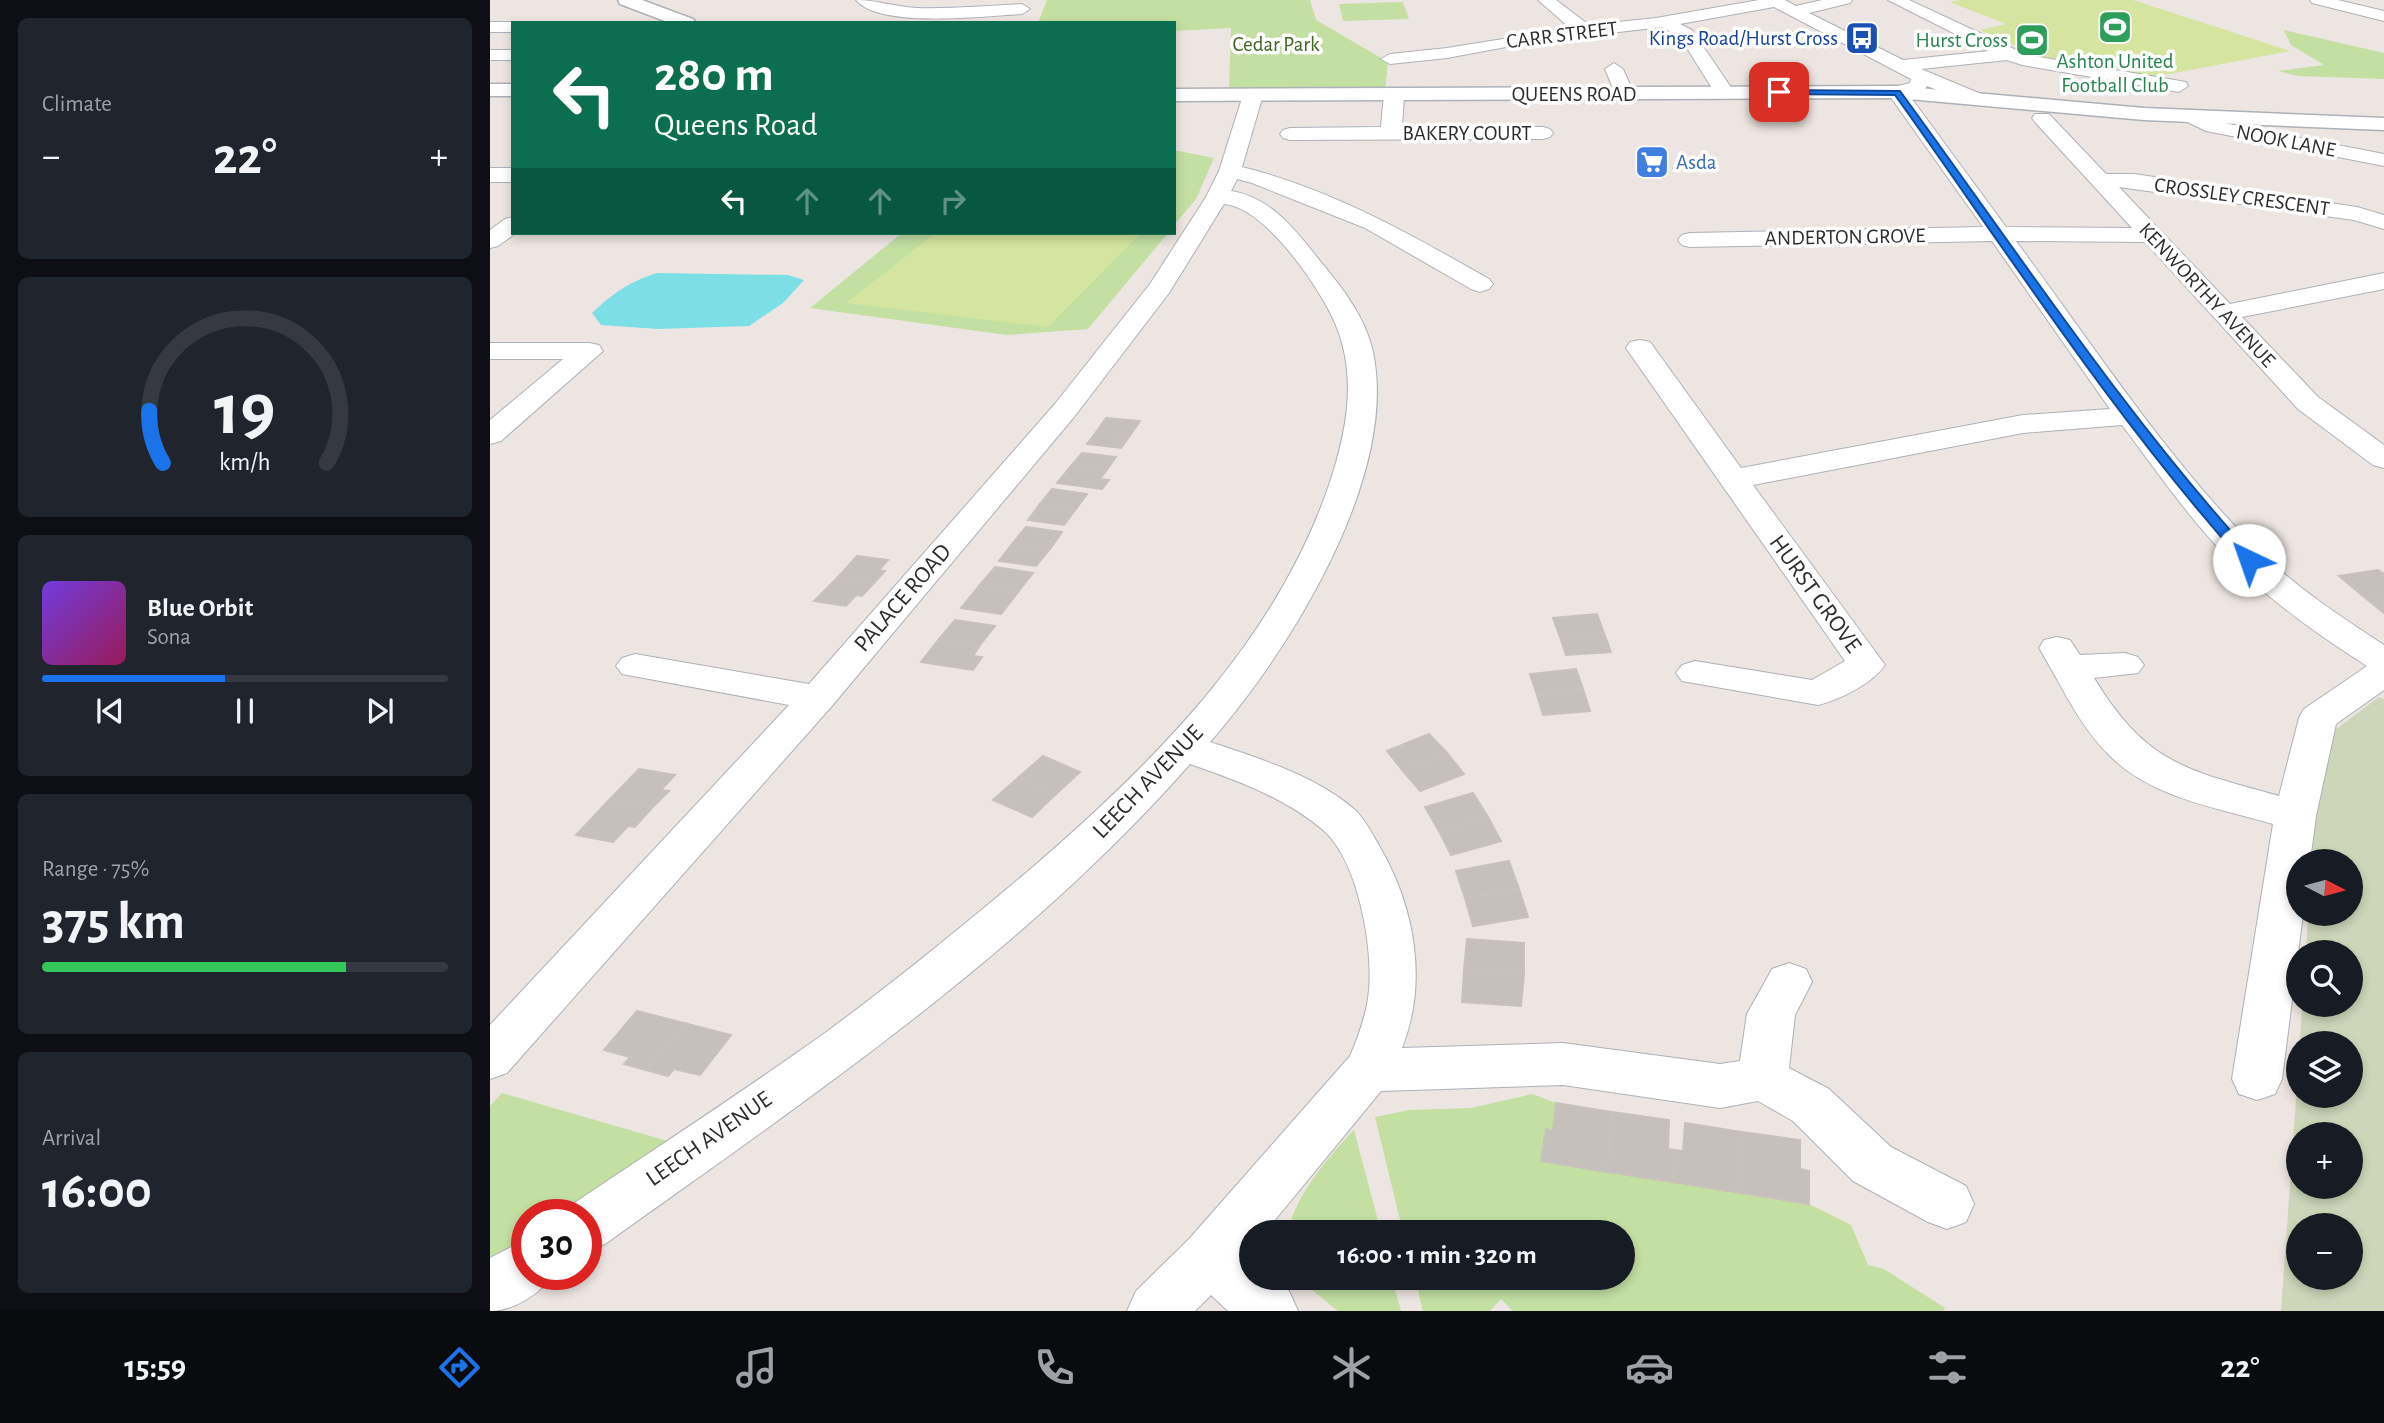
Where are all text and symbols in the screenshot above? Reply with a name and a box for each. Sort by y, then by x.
sports icon: Ashton United Football Club [2096,8,2134,46]
street label: CARR STREET [1505,18,1619,52]
bus stop icon: Kings Road/Hurst Cross [1843,19,1881,57]
sports icon: Hurst Cross [2013,21,2051,59]
place label: Kings Road/Hurst Cross [1649,28,1838,49]
place label: Hurst Cross [1916,30,2008,51]
park label: Cedar Park [1232,34,1320,55]
icon: left [539,49,630,140]
text: 280 m [654,51,774,100]
place label: Ashton United Football Club [2056,51,2174,96]
pin [1749,62,1809,122]
icon: arrive [1760,73,1798,111]
street label: QUEENS ROAD [1512,84,1636,105]
text: Climate [42,93,112,116]
text: Queens Road [654,109,818,141]
street label: NOOK LANE [2234,121,2338,161]
street label: BAKERY COURT [1402,123,1532,144]
text: 22° [213,131,277,183]
text: − [42,138,60,176]
text: + [430,138,448,176]
supermarket icon: Asda [1633,143,1671,181]
place label: Asda [1676,152,1717,173]
street label: CROSSLEY CRESCENT [2153,174,2331,220]
icon: left [715,182,753,220]
icon: ahead [788,182,826,220]
icon: ahead [861,182,899,220]
icon: right [934,182,972,220]
street label: KENWORTHY AVENUE [2135,219,2279,371]
street label: ANDERTON GROVE [1765,225,1925,249]
text: 19 [214,375,276,448]
text: km/h [219,450,271,475]
position arrow [2212,523,2286,597]
street label: HURST GROVE [1764,531,1866,658]
street label: PALACE ROAD [850,540,956,656]
text: Blue Orbit [147,595,253,621]
text: Sona [147,626,191,649]
icon: previous [91,692,129,730]
icon: pause [226,692,264,730]
icon: next [361,692,399,730]
street label: LEECH AVENUE [1088,720,1208,843]
north arrow [2286,849,2362,926]
map controls [2286,849,2363,1290]
text: Range · 75% [42,858,149,881]
text: 375 km [42,896,185,948]
button: search [2286,940,2363,1017]
button: layers [2286,1031,2363,1108]
street label: LEECH AVENUE [642,1087,776,1191]
button: + [2286,1122,2363,1199]
text: Arrival [42,1127,101,1150]
text: 16:00 [42,1165,152,1217]
speed limit sign: 30 [511,1199,602,1290]
button: − [2286,1213,2363,1290]
text: 16:00 · 1 min · 320 m [1337,1242,1537,1268]
icon: directions [435,1343,484,1392]
icon: music [732,1343,781,1392]
icon: phone [1030,1343,1079,1392]
icon: climate [1327,1343,1376,1392]
icon: car [1625,1343,1674,1392]
icon: filters [1923,1343,1972,1392]
text: 15:59 [124,1351,186,1383]
text: 22° [2220,1351,2260,1383]

